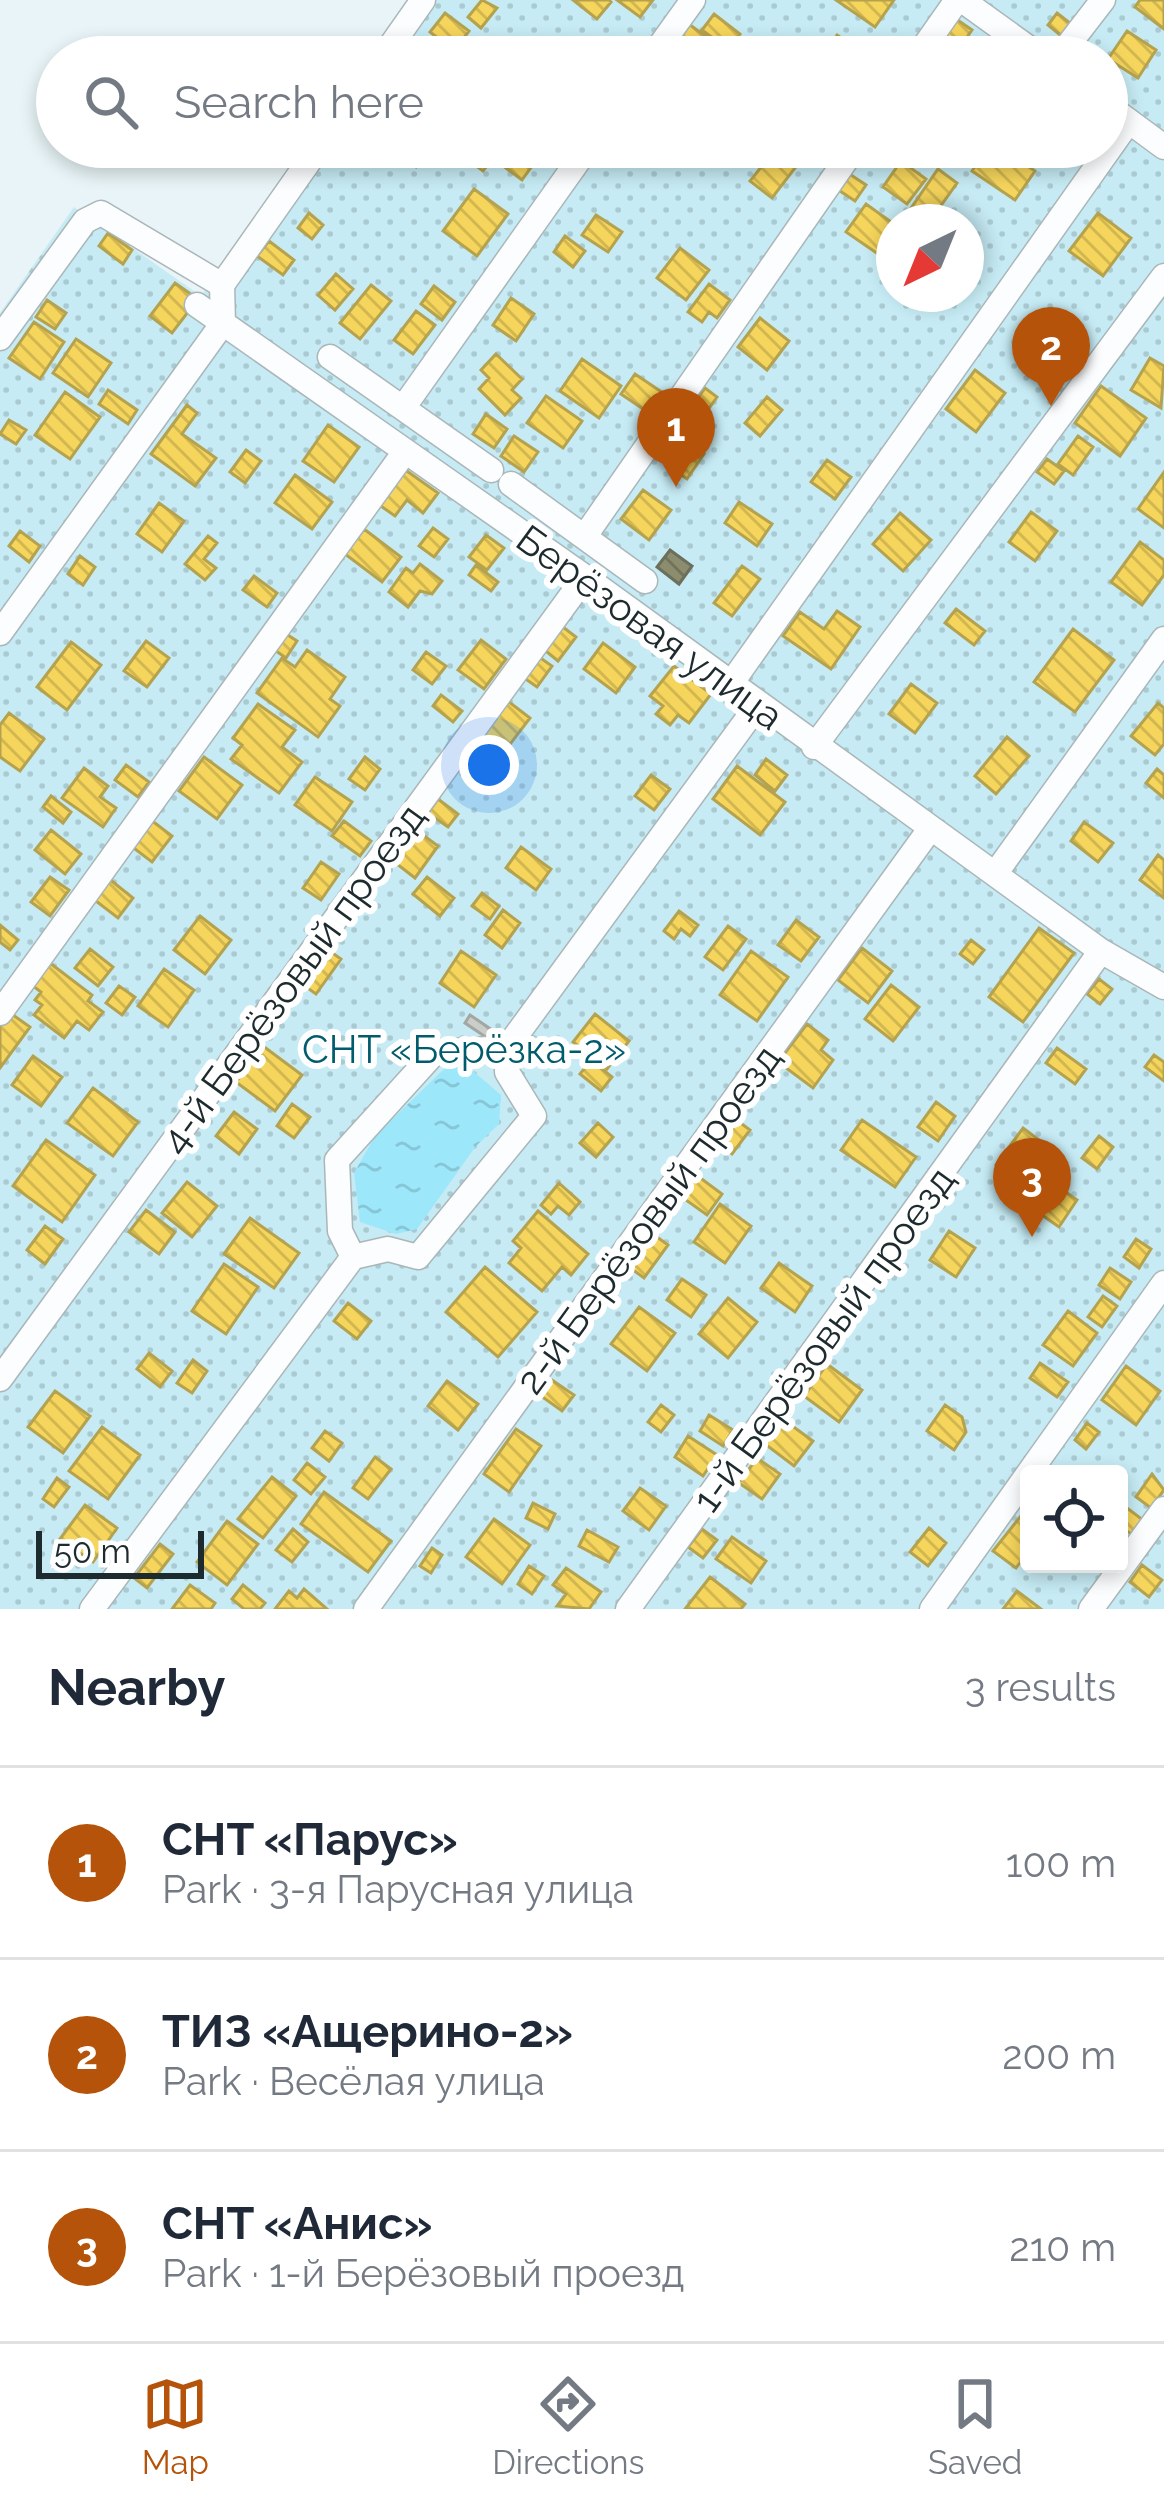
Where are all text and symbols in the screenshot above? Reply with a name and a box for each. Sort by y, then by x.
search box [36,36,1128,168]
icon: search [78,69,144,135]
text: Search here [174,76,424,129]
north arrow [876,204,984,312]
pin: 2 [1012,307,1090,406]
pin: 1 [637,388,715,487]
street label: Берёзовая улица [508,515,792,739]
your location [459,735,519,795]
street label: 4-й Берёзовый проезд [150,794,434,1162]
park label: СНТ «Берёзка-2» [302,1026,626,1072]
street label: 2-й Берёзовый проезд [506,1036,790,1402]
pin: 3 [993,1138,1071,1237]
street label: 1-й Берёзовый проезд [682,1157,964,1521]
map controls [1020,1465,1128,1573]
button: locate [1020,1465,1128,1573]
scale bar [36,1525,204,1578]
text: 50 m [54,1532,131,1571]
text: Nearby [48,1657,225,1717]
text: 3 results [965,1664,1116,1710]
text: СНТ «Парус» [162,1813,458,1866]
text: 1 [77,1840,97,1886]
text: 100 m [1006,1840,1116,1886]
text: Park · 3-я Парусная улица [162,1866,634,1912]
text: ТИЗ «Ащерино-2» [162,2005,573,2058]
text: 2 [76,2032,98,2078]
text: 200 m [1002,2032,1116,2078]
text: Park · Весёлая улица [162,2058,545,2104]
text: СНТ «Анис» [162,2197,433,2250]
text: 3 [76,2224,98,2270]
text: 210 m [1009,2224,1116,2270]
text: Park · 1-й Берёзовый проезд [162,2250,684,2296]
tab: Map [142,2371,209,2482]
tab: Directions [492,2371,645,2482]
tab: Saved [928,2371,1022,2482]

